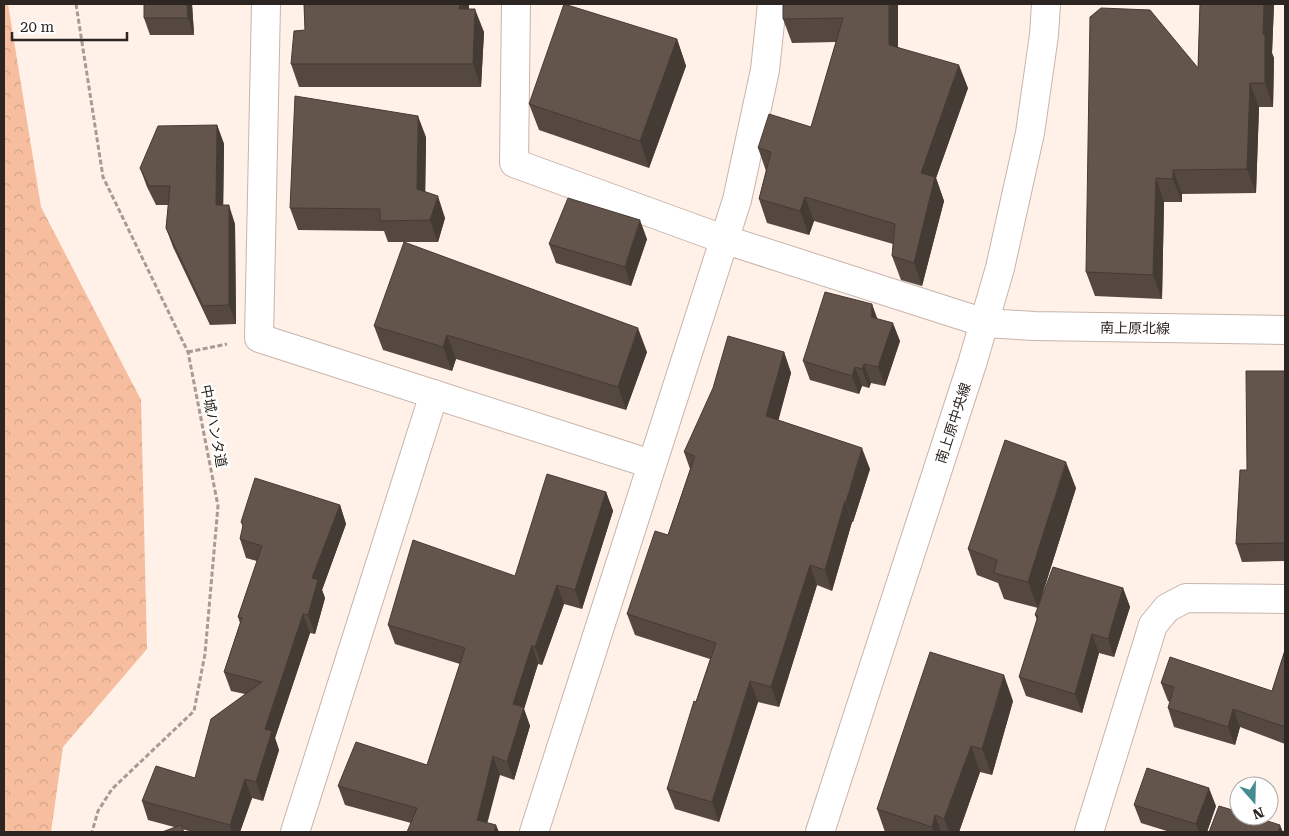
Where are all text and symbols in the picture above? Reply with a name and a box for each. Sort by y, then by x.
scale bar [12,10,128,42]
text: 20 m [20,18,55,36]
street label: 南上原北線 [1100,319,1170,337]
street label: 南上原中央線 [932,381,974,465]
street label: 中城ハンタ道 [198,383,230,469]
north arrow [1229,776,1279,826]
text: N [1250,804,1266,823]

